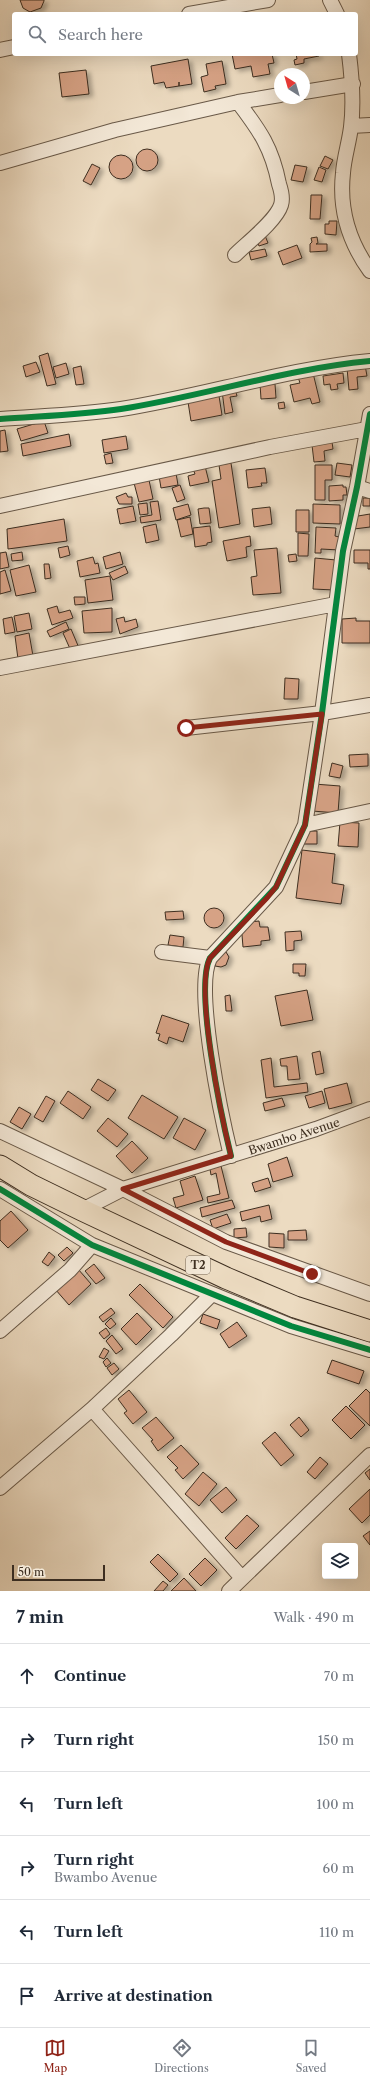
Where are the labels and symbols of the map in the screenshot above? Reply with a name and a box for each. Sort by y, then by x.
north arrow [274,68,310,104]
route start [177,719,195,737]
street label: Bwambo Avenue [246,1114,342,1158]
road number: T2 [186,1256,210,1274]
route end [303,1265,321,1283]
scale bar [12,1563,105,1582]

